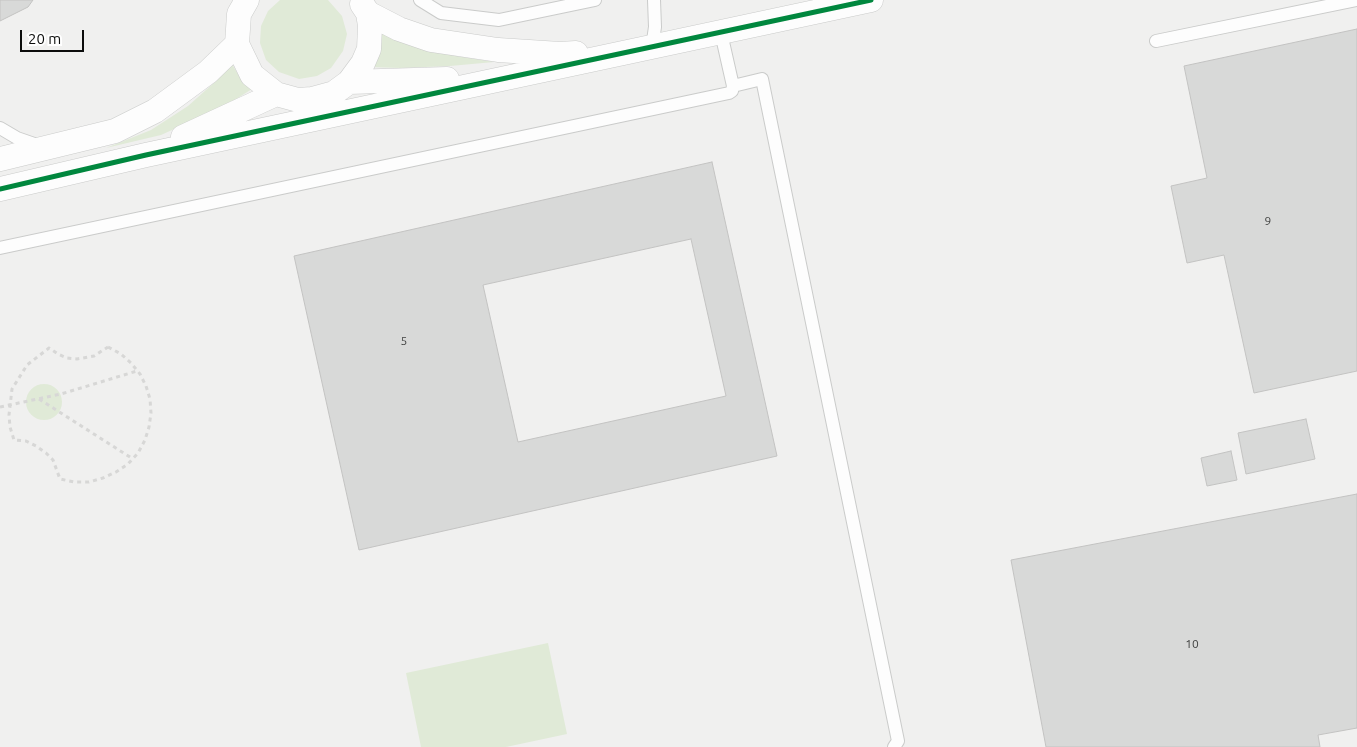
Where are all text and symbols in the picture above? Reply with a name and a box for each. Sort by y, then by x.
scale bar [22,20,86,52]
text: 20 m [28,30,61,47]
house number: 9 [1265,214,1271,228]
house number: 5 [401,334,407,348]
house number: 10 [1185,637,1199,651]

